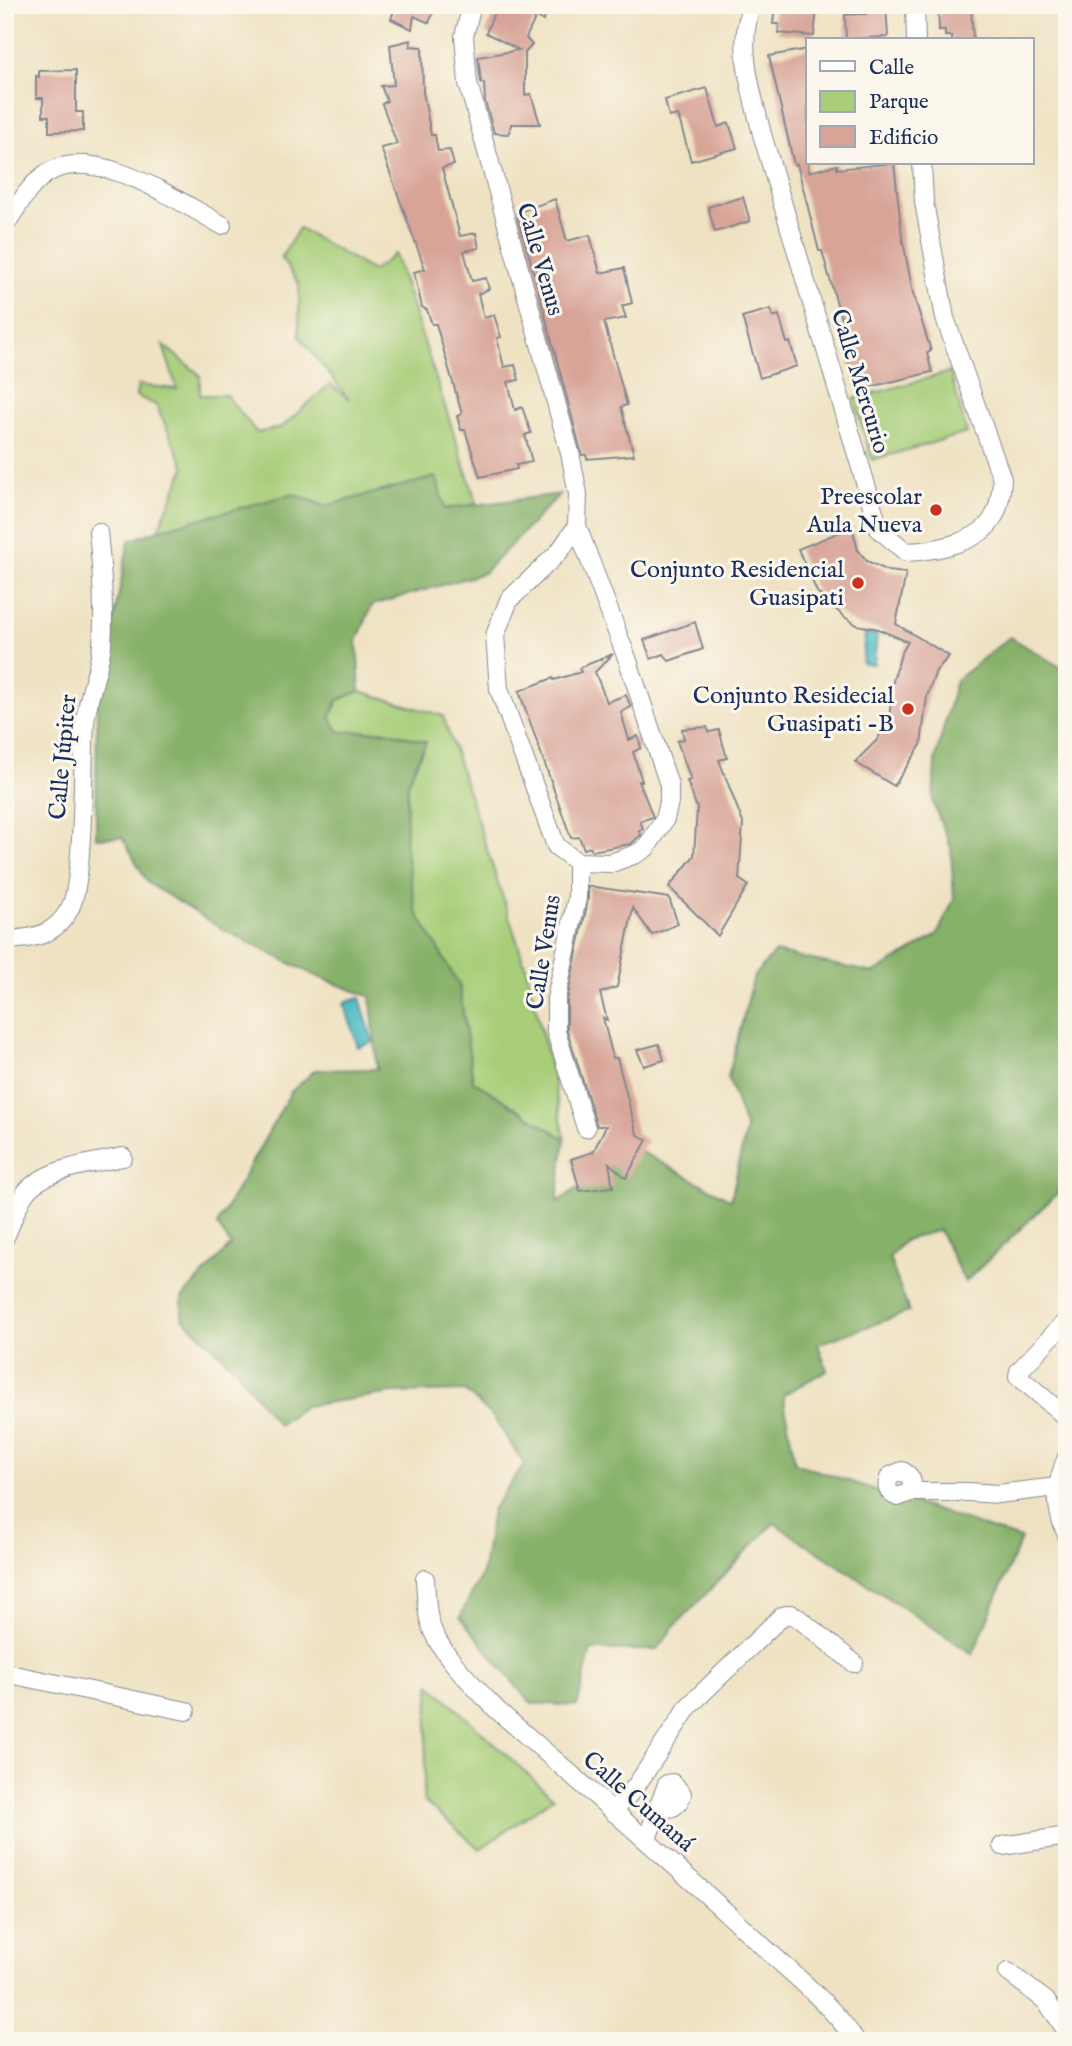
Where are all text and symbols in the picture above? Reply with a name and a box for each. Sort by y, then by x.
legend [806,38,1034,164]
text: Calle [869,55,914,82]
text: Parque [869,89,929,116]
text: Edificio [869,125,938,152]
street label: Calle Venus [509,199,570,319]
street label: Calle Mercurio [823,305,896,458]
place label: Preescolar Aula Nueva [806,482,923,541]
marker: Preescolar Aula Nueva [928,502,944,518]
place label: Conjunto Residencial Guasipati [630,555,844,614]
marker: Conjunto Residencial Guasipati [850,575,866,591]
place label: Conjunto Residecial Guasipati -B [693,681,894,740]
street label: Calle Júpiter [43,693,84,821]
marker: Conjunto Residecial Guasipati -B [900,701,916,717]
street label: Calle Venus [520,893,569,1012]
street label: Calle Cumaná [576,1745,701,1860]

